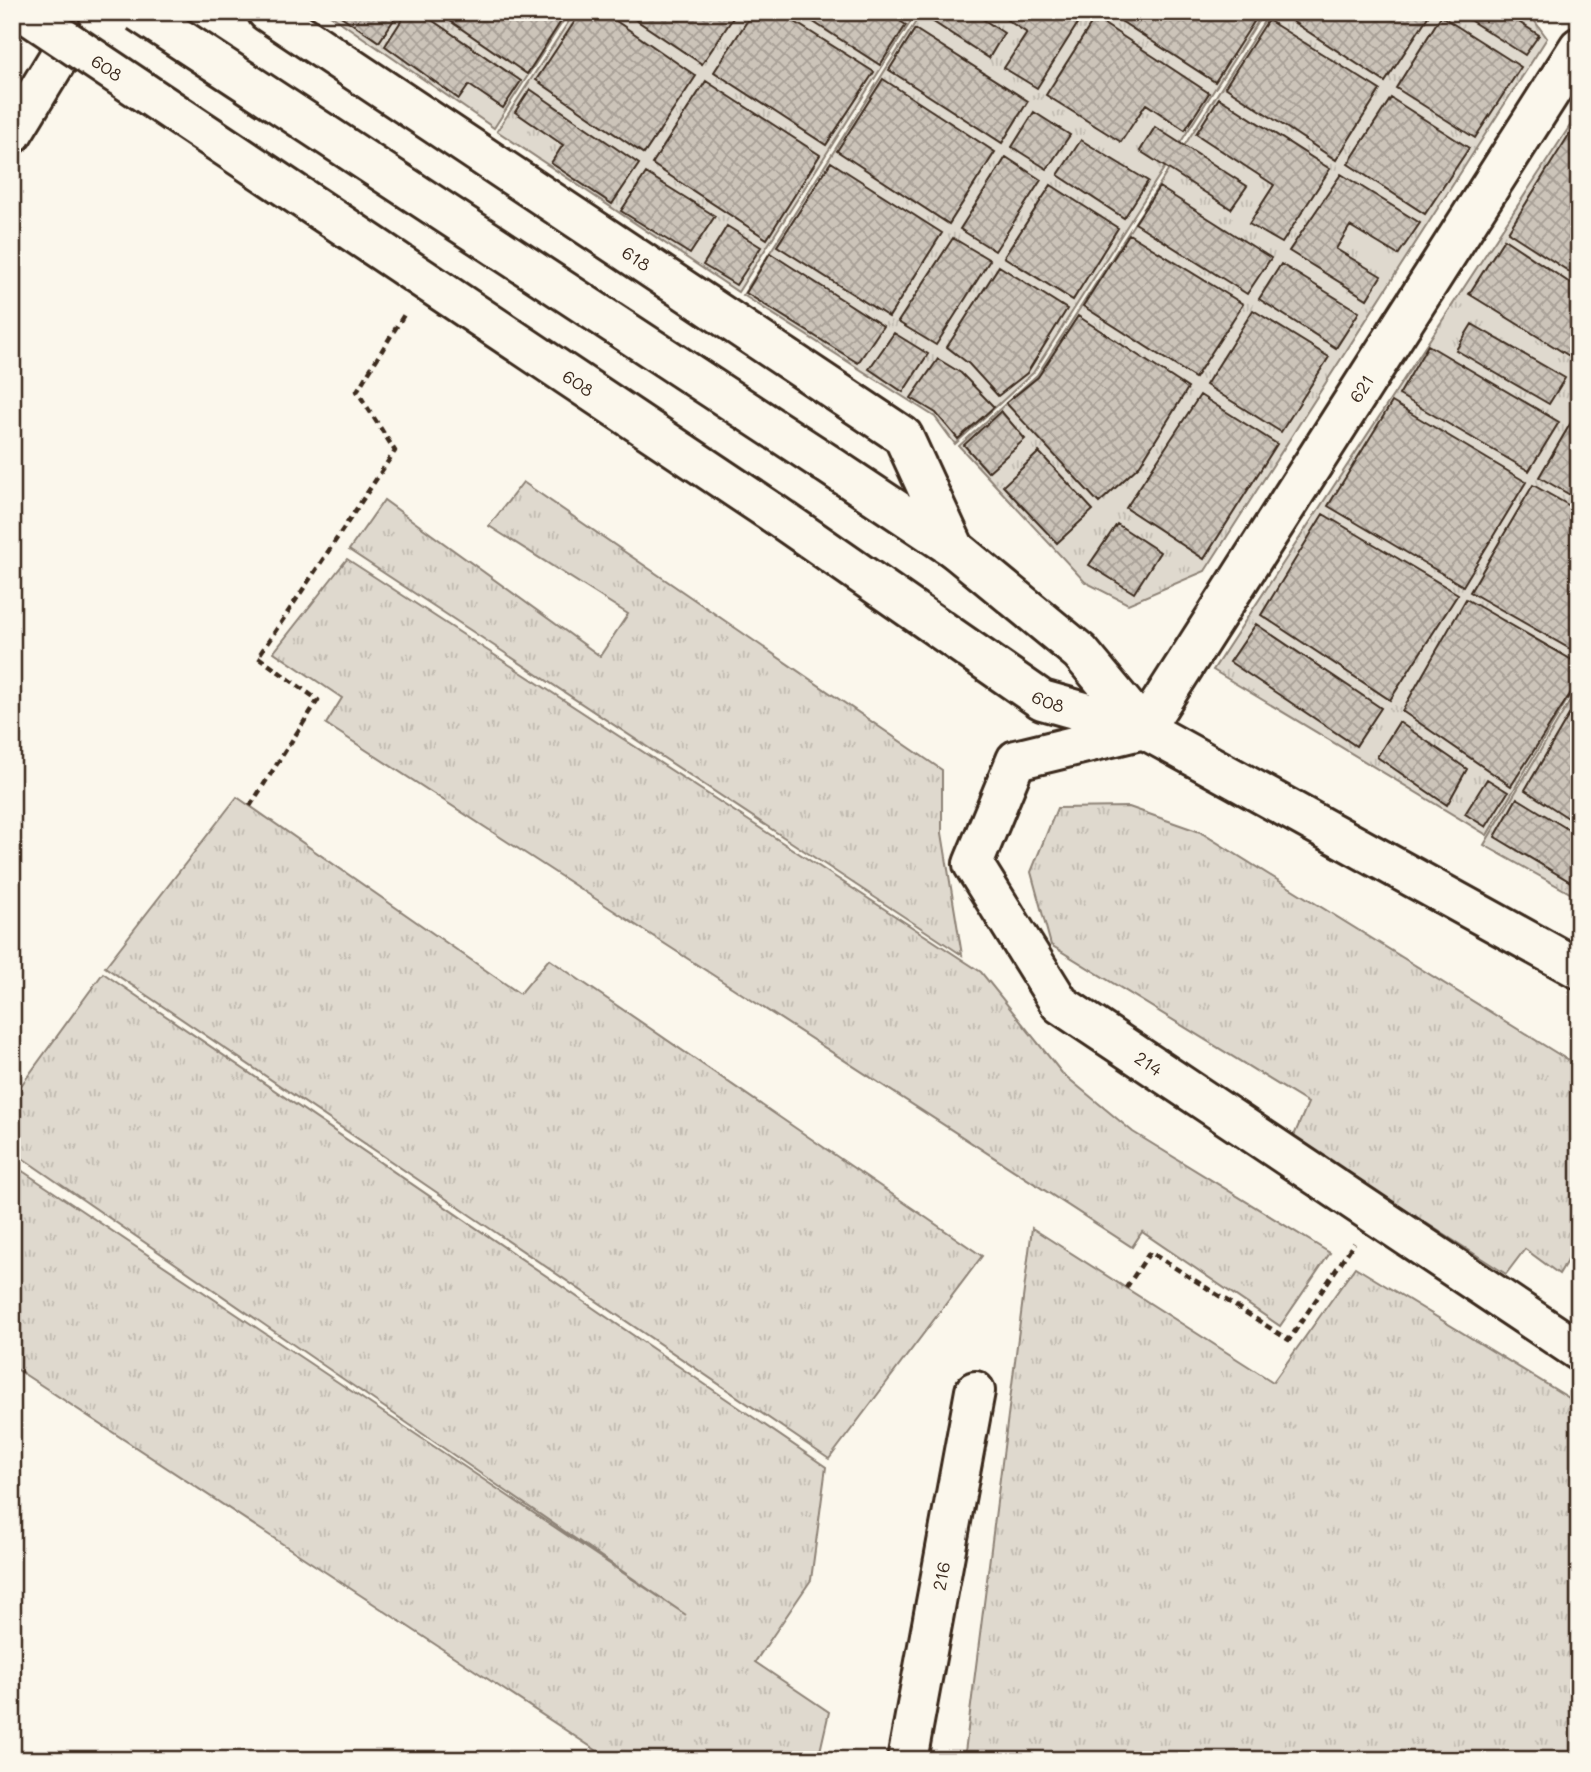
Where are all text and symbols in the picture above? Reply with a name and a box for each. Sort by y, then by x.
street label: 608 [87,48,128,87]
street label: 618 [617,240,656,277]
street label: 608 [558,364,599,402]
street label: 621 [1343,370,1379,407]
street label: 608 [1027,684,1067,718]
street label: 214 [1130,1045,1168,1082]
street label: 216 [926,1560,955,1593]

